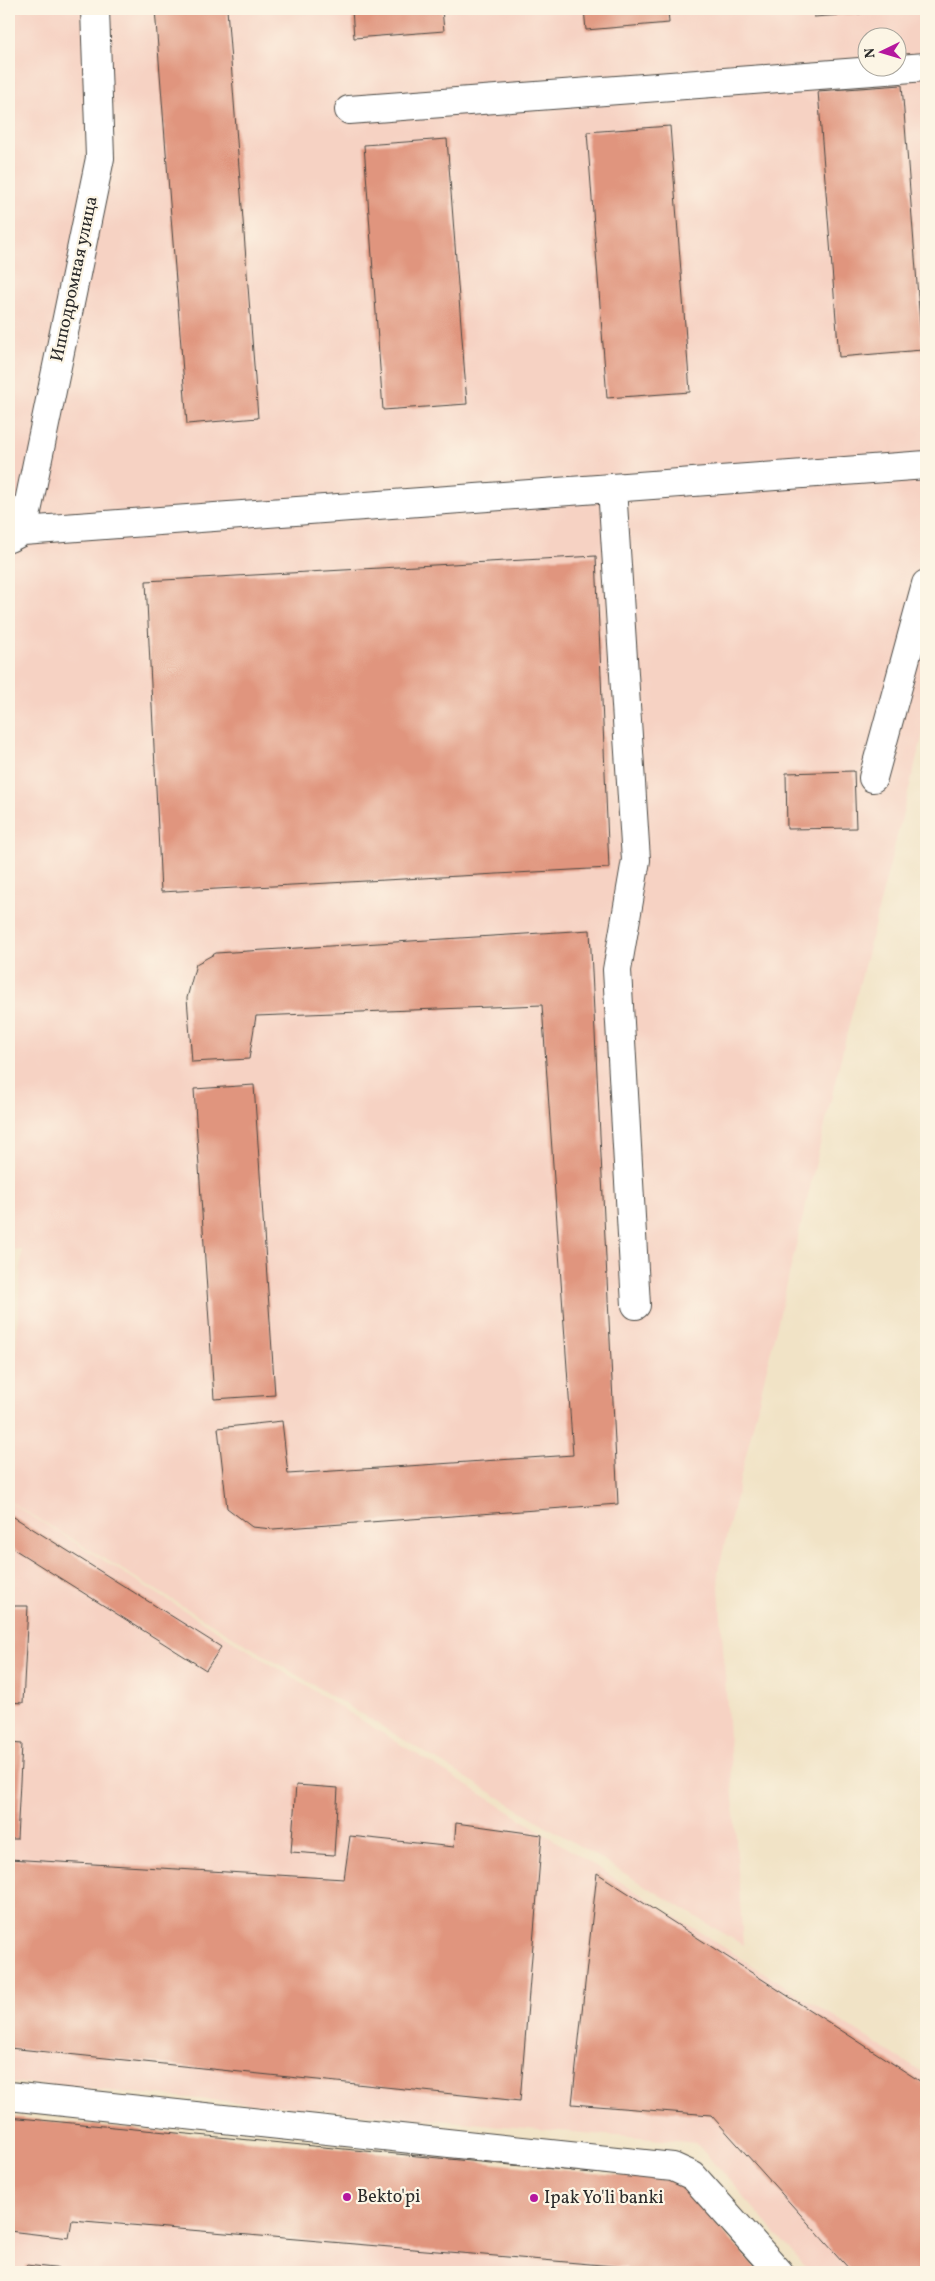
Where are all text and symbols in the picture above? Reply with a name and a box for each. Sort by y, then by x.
north arrow [858,28,908,78]
text: N [861,47,880,59]
street label: Ипподромная улица [45,194,105,364]
place label: Bekto'pi [357,2185,421,2210]
place label: Ipak Yo'li banki [544,2186,664,2211]
marker: Bekto'pi [341,2191,353,2203]
marker: Ipak Yo'li banki [528,2192,540,2204]

